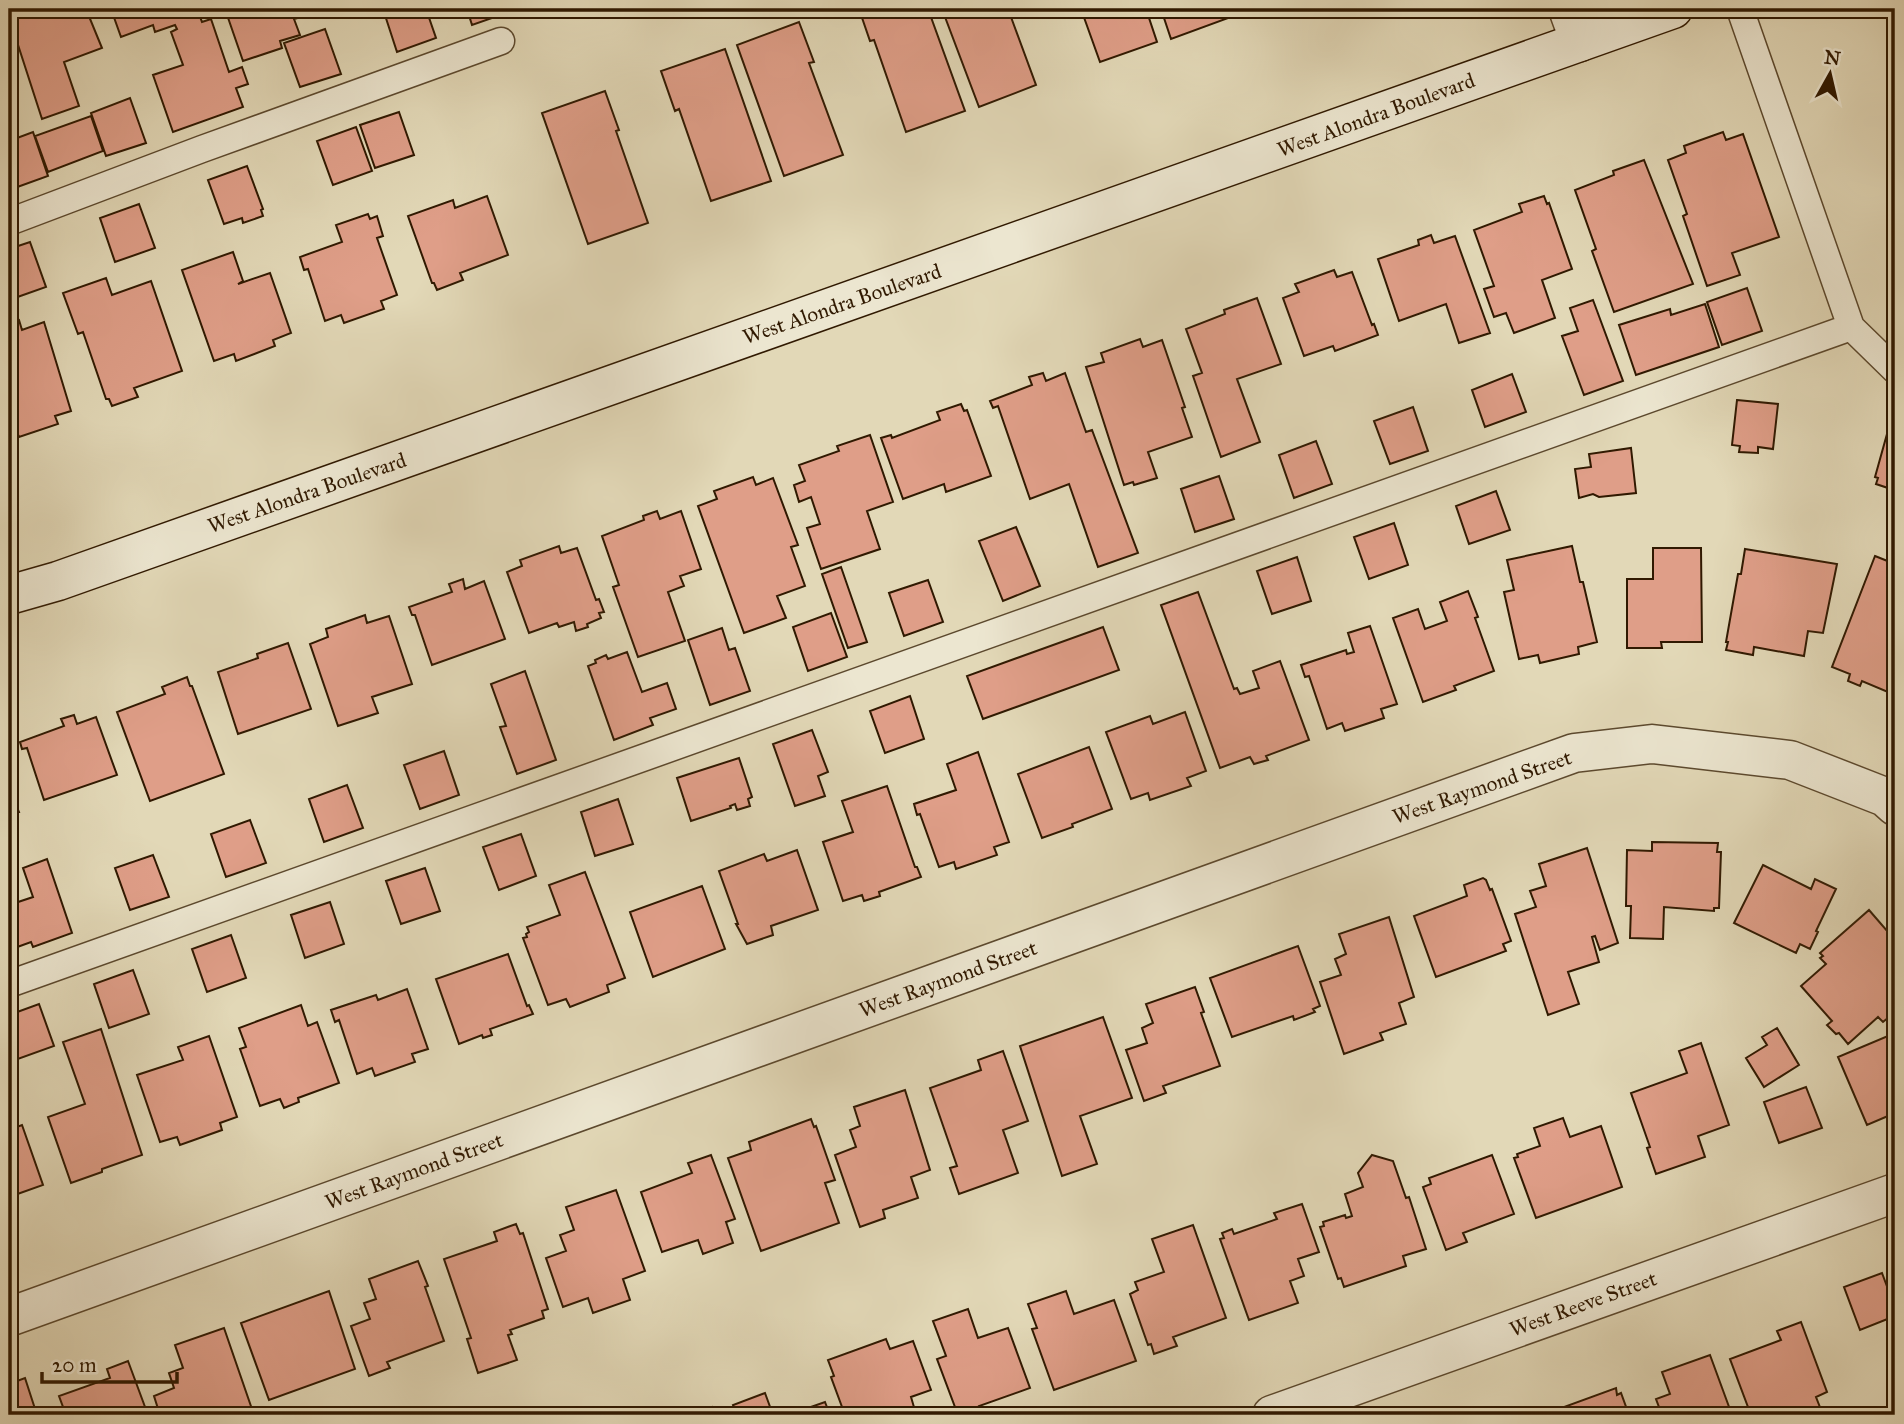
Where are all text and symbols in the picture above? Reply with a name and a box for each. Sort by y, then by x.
north arrow [1796,38,1866,108]
text: N [1823,45,1842,70]
street label: West Alondra Boulevard [1274,67,1479,163]
street label: West Alondra Boulevard [739,258,945,350]
street label: West Alondra Boulevard [204,447,410,539]
street label: West Raymond Street [1389,744,1575,830]
street label: West Raymond Street [855,935,1041,1023]
street label: West Raymond Street [321,1127,507,1215]
street label: West Reeve Street [1506,1265,1661,1343]
scale bar [42,1340,177,1384]
text: 20 m [52,1352,97,1378]

